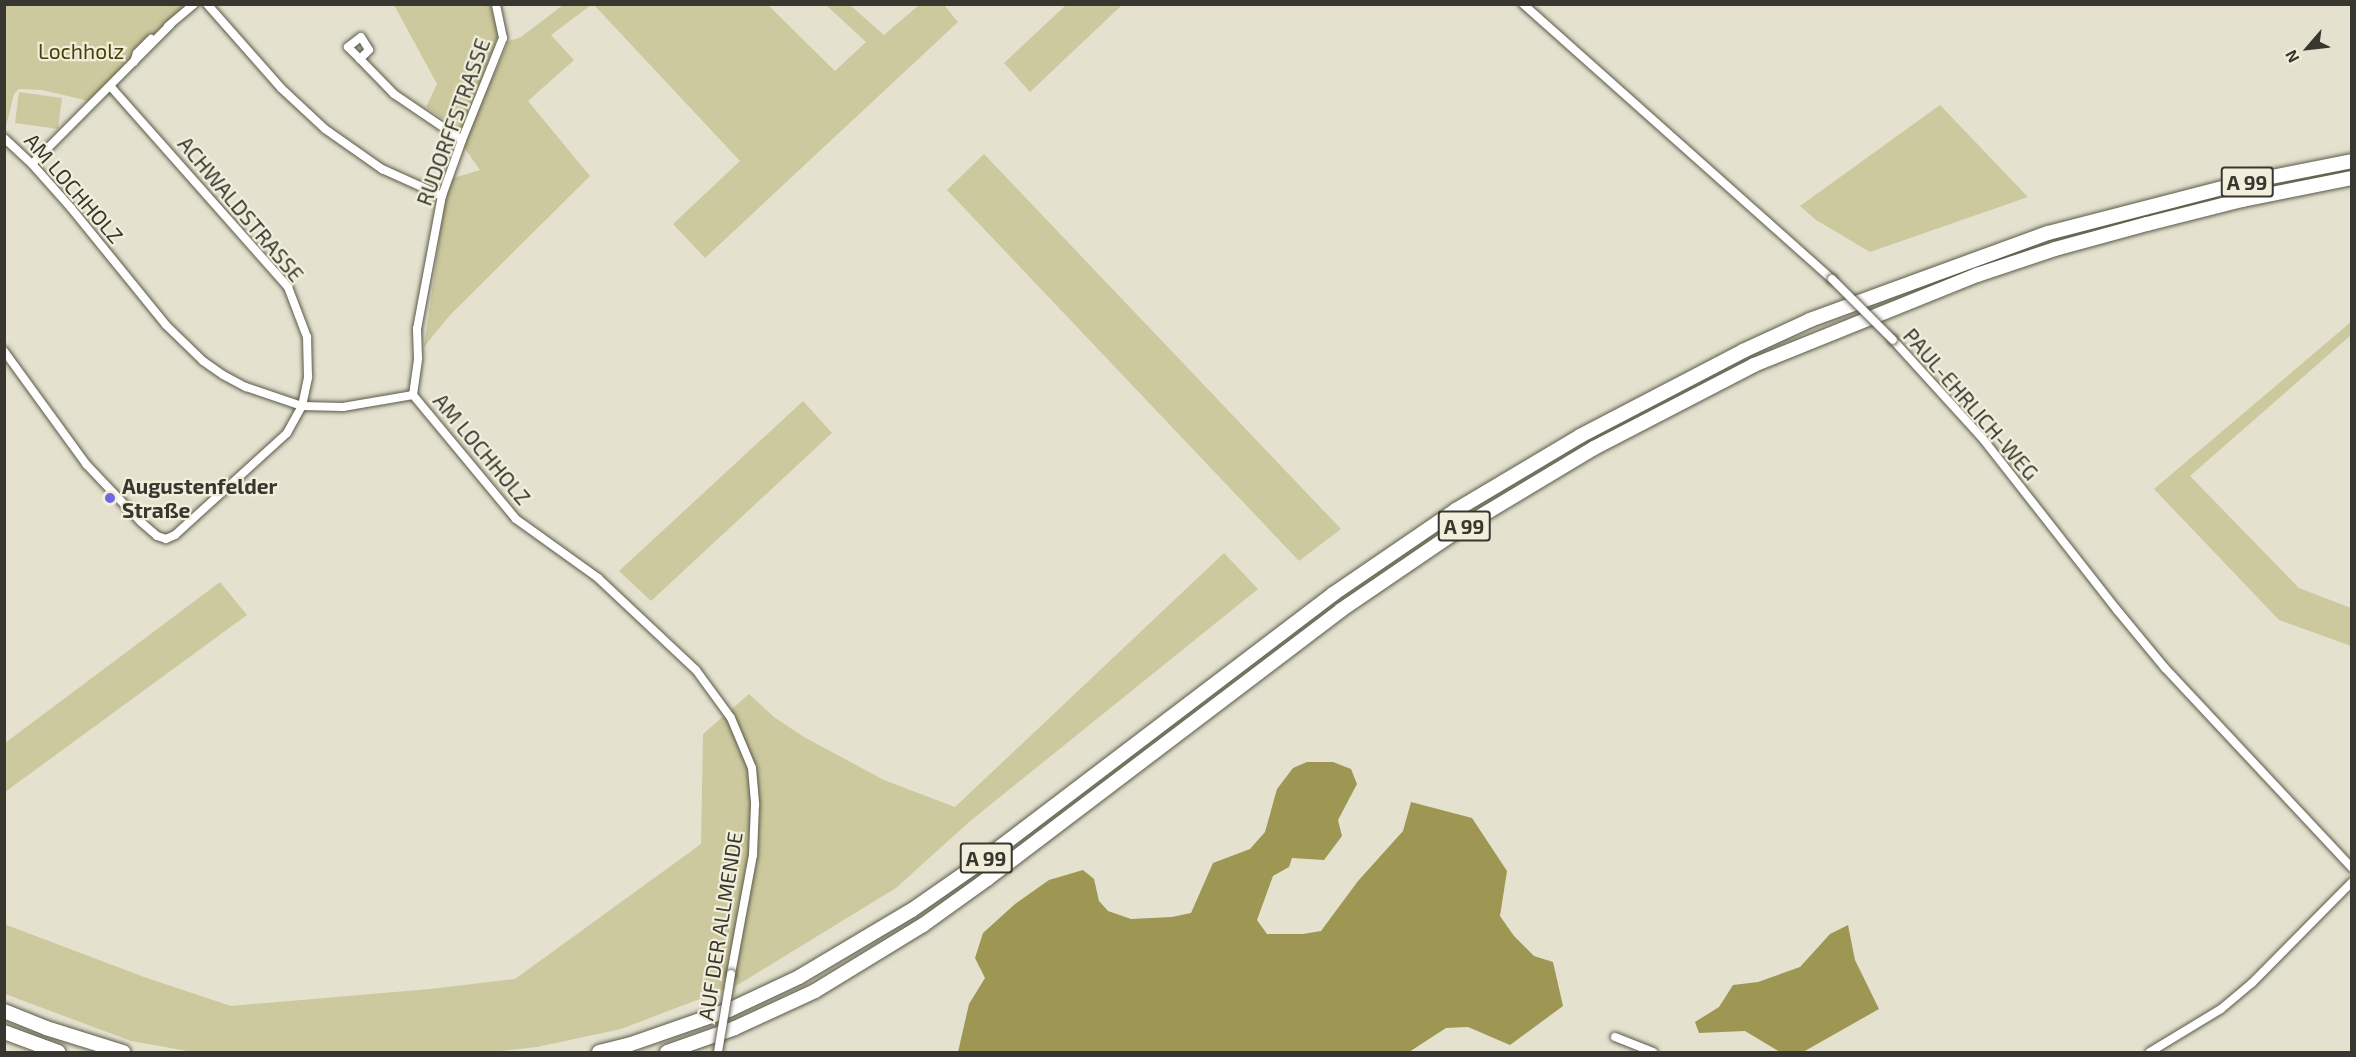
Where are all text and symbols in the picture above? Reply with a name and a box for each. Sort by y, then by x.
north arrow [2278,18,2338,78]
street label: RUDORFFSTRASSE [411,35,495,209]
park label: Lochholz [38,38,124,64]
text: N [2281,47,2303,66]
street label: AM LOCHHOLZ [19,128,129,248]
street label: ACHWALDSTRASSE [173,131,309,287]
road number: A 99 [2220,165,2274,199]
street label: PAUL-EHRLICH-WEG [1898,323,2044,485]
street label: AM LOCHHOLZ [428,388,536,510]
place label: Augustenfelder Straße [122,473,277,523]
marker: Augustenfelder Straße [103,491,117,505]
road number: A 99 [1437,509,1491,543]
street label: AUF DER ALLMENDE [693,829,747,1023]
road number: A 99 [959,841,1013,875]

